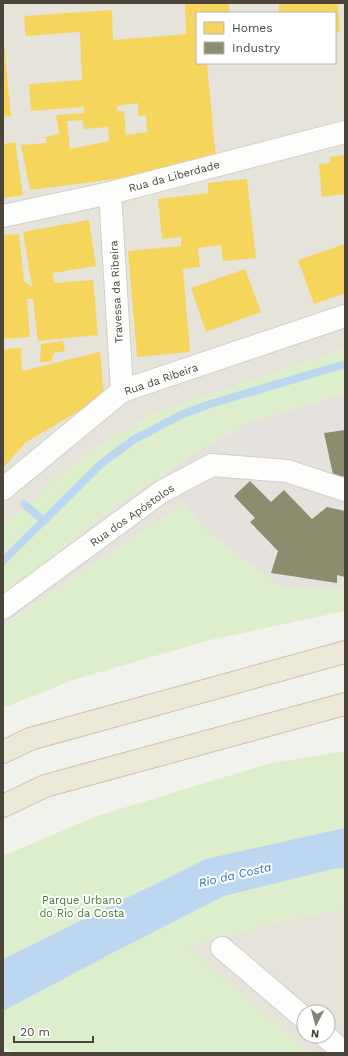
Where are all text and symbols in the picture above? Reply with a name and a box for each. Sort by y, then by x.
legend [196,12,336,64]
text: Homes [232,21,273,35]
text: Industry [232,41,281,55]
street label: Rua da Liberdade [127,158,221,195]
street label: Travessa da Ribeira [107,240,126,344]
street label: Rua da Ribeira [123,361,200,398]
street label: Rua dos Apóstolos [88,481,177,549]
water label: Rio da Costa [197,860,273,890]
park label: Parque Urbano do Rio da Costa [39,894,125,920]
north arrow [296,1004,336,1044]
scale bar [14,1018,93,1044]
text: 20 m [20,1025,50,1039]
text: N [310,1027,320,1040]

